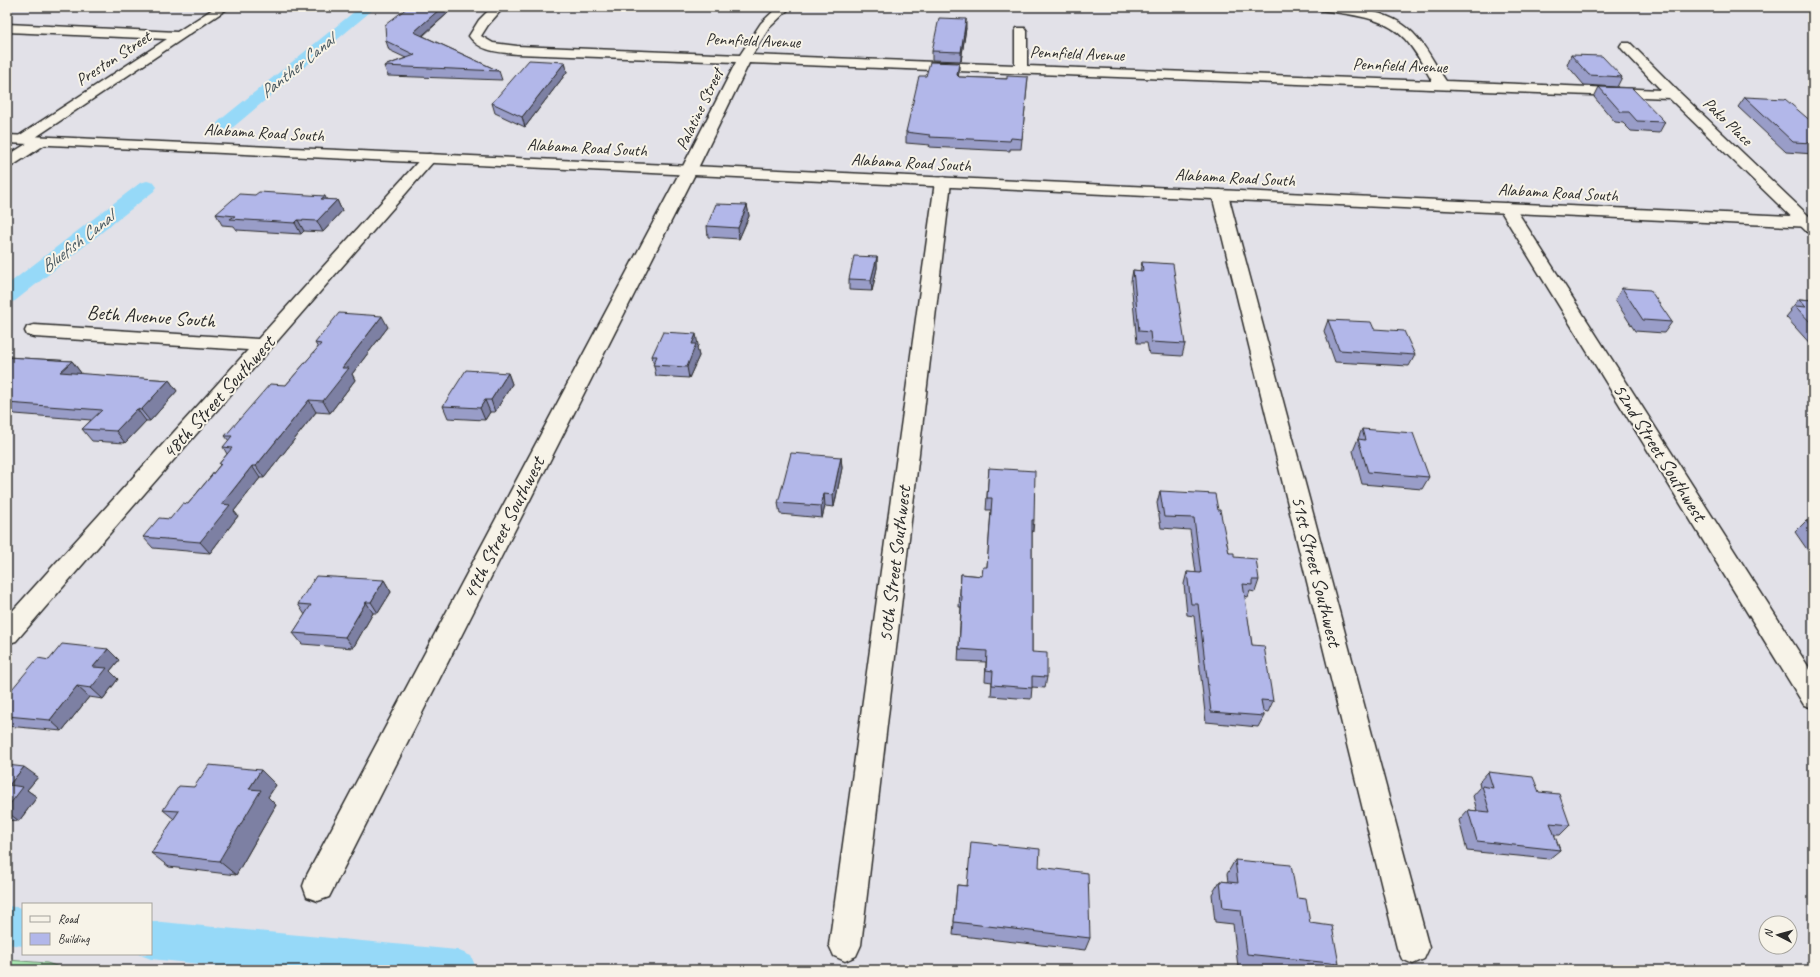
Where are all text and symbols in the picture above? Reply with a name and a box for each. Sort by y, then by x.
street label: Preston Street [72,25,157,90]
water label: Panther Canal [255,26,343,103]
street label: Pennfield Avenue [705,28,802,53]
street label: Pennfield Avenue [1029,41,1126,66]
street label: Pennfield Avenue [1352,53,1449,78]
street label: Palatine Street [671,63,729,153]
street label: Pako Place [1699,93,1758,151]
street label: Alabama Road South [203,119,325,146]
street label: Alabama Road South [526,134,648,161]
street label: Alabama Road South [850,149,972,176]
street label: Alabama Road South [1174,164,1296,191]
street label: Alabama Road South [1497,179,1619,206]
water label: Bluefish Canal [36,203,123,277]
street label: Beth Avenue South [86,300,217,334]
street label: 48th Street Southwest [157,329,282,464]
street label: 52nd Street Southwest [1607,379,1713,528]
street label: 49th Street Southwest [457,451,551,604]
street label: 50th Street Southwest [873,482,917,643]
street label: 51st Street Southwest [1286,493,1348,651]
legend [22,903,152,955]
text: Road [58,911,80,927]
north arrow [1758,915,1798,955]
text: N [1761,928,1776,938]
text: Building [58,931,90,947]

